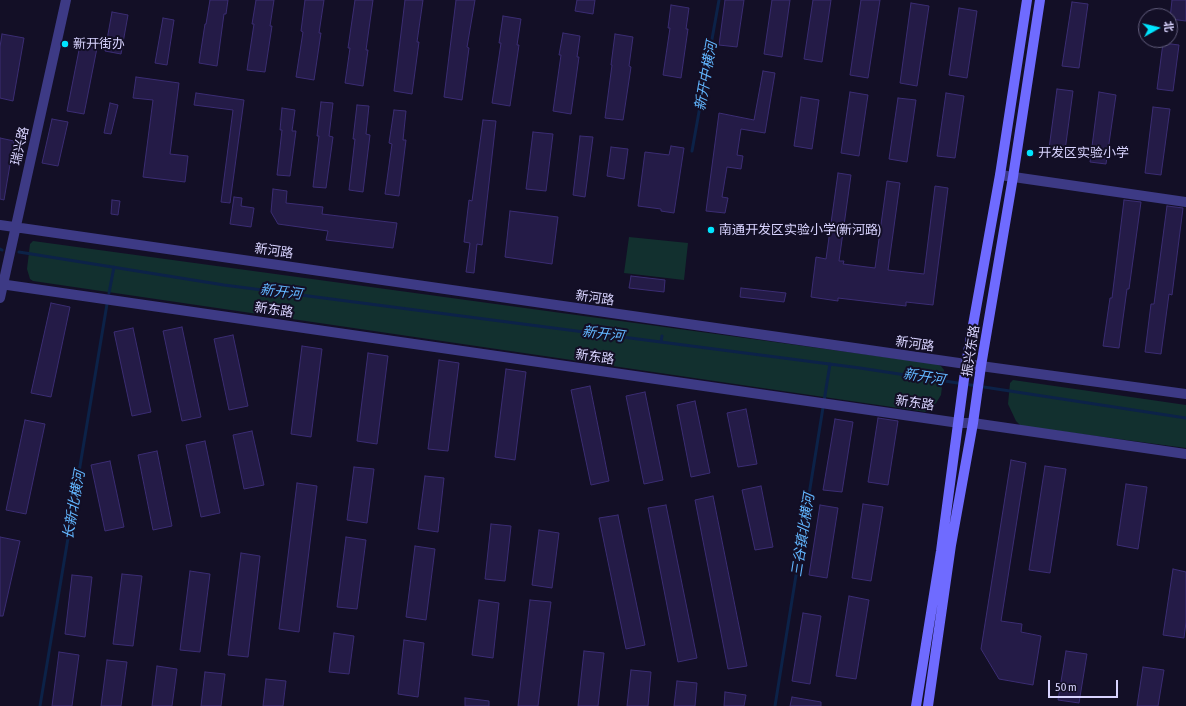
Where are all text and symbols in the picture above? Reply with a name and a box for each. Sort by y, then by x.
north arrow [1138,8,1178,48]
text: 北 [1162,20,1176,33]
place label: 新开街办 [73,36,125,52]
marker: 新开街办 [60,39,70,49]
water label: 新开中横河 [692,40,720,112]
street label: 瑞兴路 [8,125,32,167]
place label: 开发区实验小学 [1038,145,1129,161]
marker: 开发区实验小学 [1025,148,1035,158]
place label: 南通开发区实验小学(新河路) [719,222,881,238]
marker: 南通开发区实验小学(新河路) [706,225,716,235]
street label: 新河路 [254,241,294,261]
water label: 新开河 [259,281,303,303]
street label: 新河路 [575,288,615,308]
street label: 新东路 [254,300,294,320]
water label: 新开河 [581,323,625,345]
street label: 振兴东路 [959,324,983,378]
street label: 新河路 [895,334,935,354]
street label: 新东路 [575,347,615,367]
water label: 新开河 [902,365,946,389]
street label: 新东路 [895,393,935,413]
water label: 长新北横河 [60,469,88,541]
water label: 三谷镇北横河 [788,492,818,578]
scale bar [1050,672,1120,698]
text: 50 m [1055,680,1077,694]

